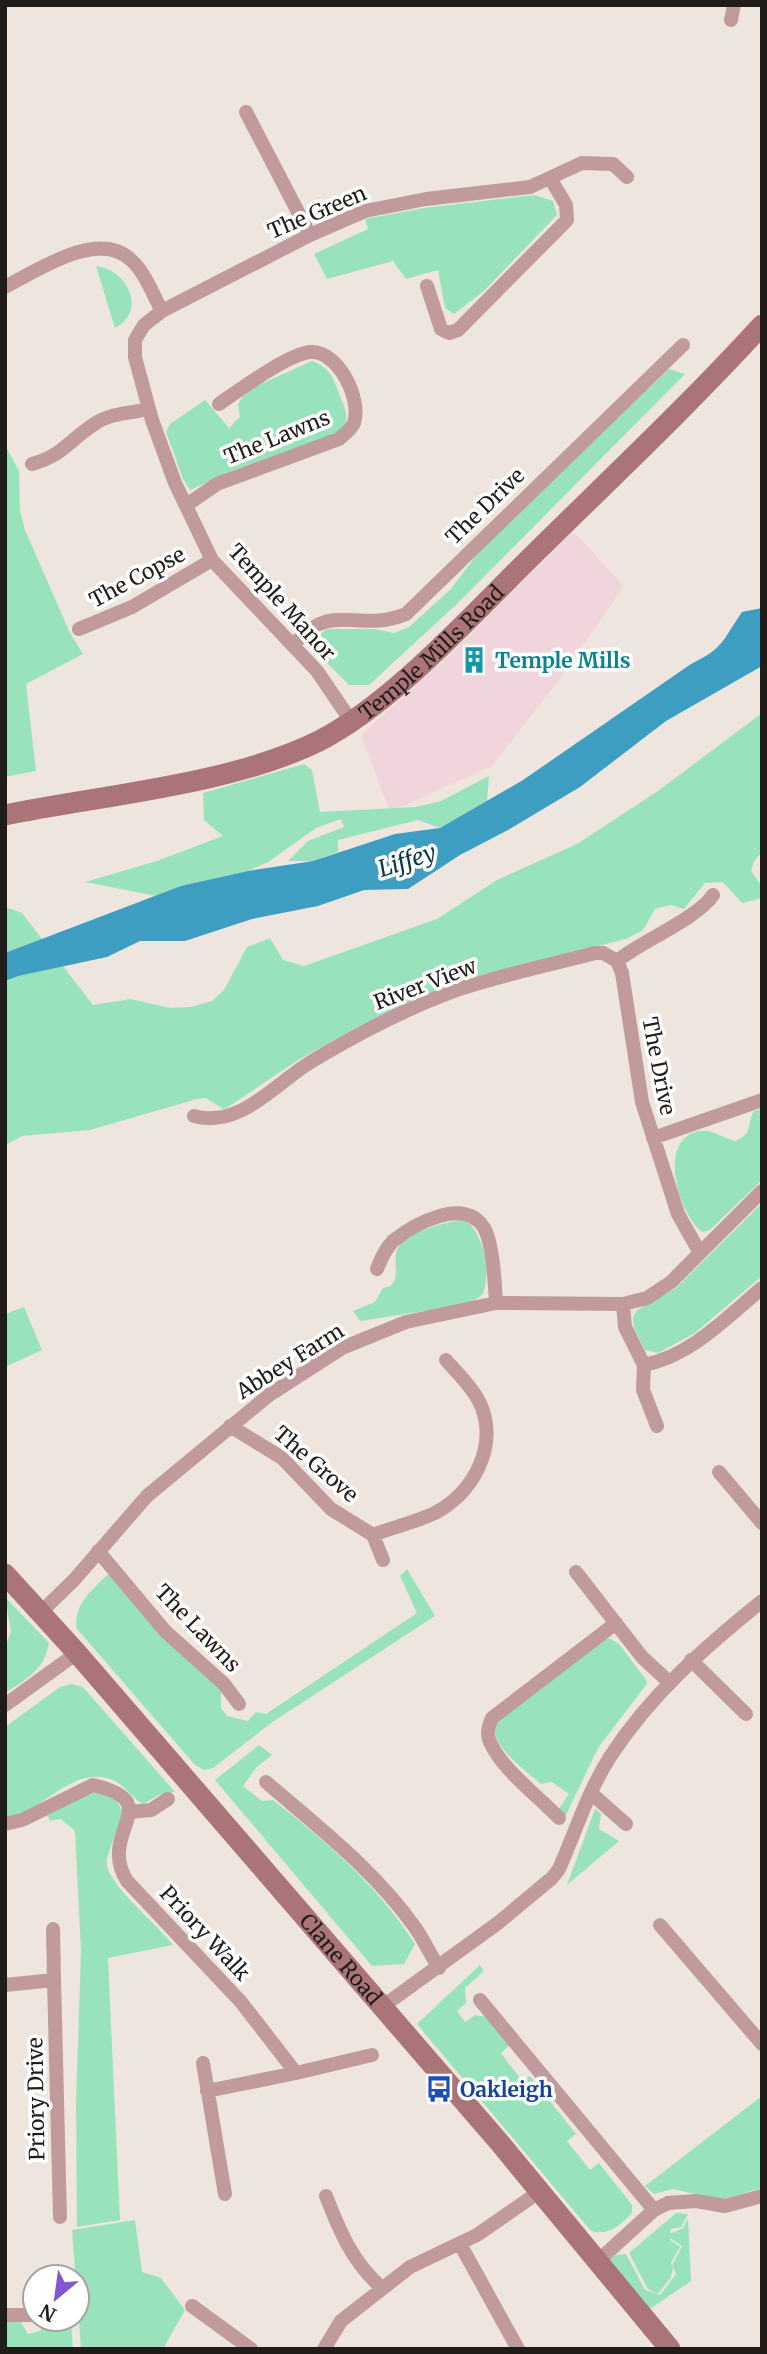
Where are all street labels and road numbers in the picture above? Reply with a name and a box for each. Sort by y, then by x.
street label: The Green [264,179,370,245]
street label: The Lawns [220,404,334,470]
street label: The Drive [440,462,530,550]
street label: Temple Manor [222,538,342,666]
street label: The Copse [85,541,189,613]
street label: Temple Mills Road [353,579,509,726]
street label: River View [370,952,480,1016]
street label: The Drive [636,1015,682,1117]
street label: Abbey Farm [230,1317,349,1405]
street label: The Grove [268,1420,364,1508]
street label: The Lawns [150,1578,246,1678]
street label: Priory Walk [154,1880,256,1987]
street label: Clane Road [294,1908,388,2011]
street label: Priory Drive [21,2037,51,2161]

